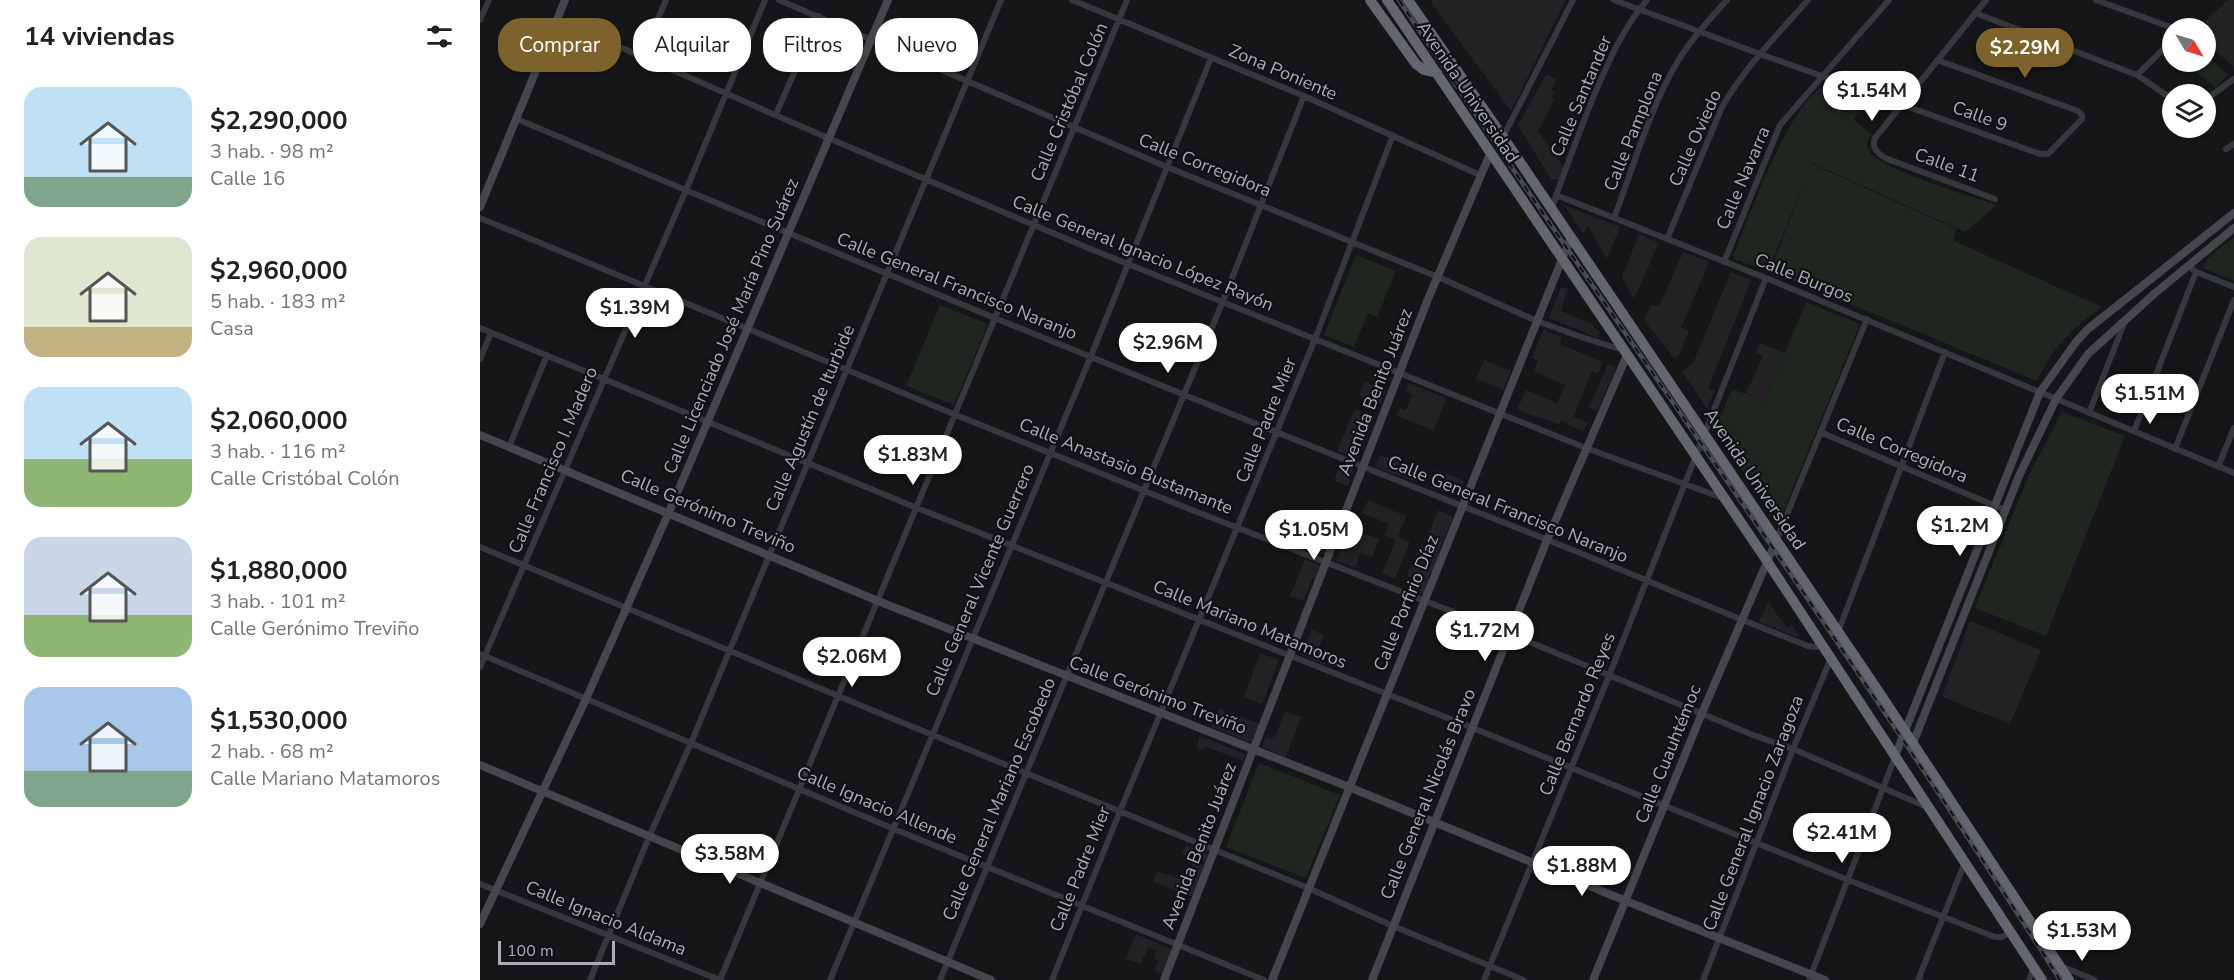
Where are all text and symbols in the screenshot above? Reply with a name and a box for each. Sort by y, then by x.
street label: Avenida Universidad [1412,16,1524,168]
chip: Comprar [498,18,621,72]
chip: Alquilar [633,18,751,72]
chip: Filtros [763,18,863,72]
chip: Nuevo [875,18,978,72]
north arrow [2162,18,2216,72]
map controls [2162,18,2216,138]
text: 14 viviendas [24,19,175,54]
street label: Calle Cristóbal Colón [1025,19,1113,185]
icon: filters [423,20,456,53]
pin: $2.29M [1976,28,2074,79]
street label: Calle Santander [1545,31,1618,160]
text: $2.29M [1990,34,2060,61]
street label: Zona Poniente [1225,38,1341,106]
street label: Calle Pamplona [1598,67,1668,195]
pin: $1.54M [1823,71,1921,122]
text: $1.54M [1837,77,1907,104]
button: layers [2162,84,2216,138]
street label: Calle Oviedo [1663,86,1727,190]
street label: Calle 9 [1949,95,2011,137]
text: $2,290,000 [210,103,348,138]
icon: home [72,111,144,183]
street label: Calle Navarra [1710,123,1776,233]
street label: Calle Corregidora [1135,127,1275,203]
text: 3 hab. · 98 m² [210,138,334,165]
street label: Calle 11 [1911,142,1983,188]
text: Calle 16 [210,165,285,192]
street label: Calle Licenciado José María Pino Suárez [658,175,804,477]
street label: Calle General Ignacio López Rayón [1009,189,1277,317]
street label: Calle General Francisco Naranjo [833,227,1081,345]
street label: Calle Burgos [1751,247,1857,309]
text: $2,960,000 [210,253,348,288]
icon: home [72,261,144,333]
text: 5 hab. · 183 m² [210,288,346,315]
pin: $1.39M [586,288,684,339]
text: $1.39M [600,294,670,321]
street label: Avenida Benito Juárez [1332,305,1418,479]
text: Casa [210,315,254,342]
street label: Calle Agustín de Iturbide [760,321,860,515]
pin: $2.96M [1119,323,1217,374]
text: $2.96M [1133,329,1203,356]
street label: Calle Padre Mier [1230,353,1302,486]
street label: Calle Francisco I. Madero [503,363,603,557]
pin: $1.51M [2101,374,2199,425]
text: $1.51M [2115,380,2185,407]
text: $2,060,000 [210,403,348,438]
street label: Avenida Universidad [1699,403,1811,555]
icon: home [72,411,144,483]
street label: Calle Corregidora [1832,411,1972,489]
street label: Calle Anastasio Bustamante [1016,412,1236,520]
pin: $1.83M [864,435,962,486]
text: 3 hab. · 116 m² [210,438,346,465]
text: $1.83M [878,441,948,468]
street label: Calle General Francisco Naranjo [1384,450,1632,568]
street label: Calle General Vicente Guerrero [920,460,1040,700]
street label: Calle Gerónimo Treviño [617,463,799,559]
text: Calle Cristóbal Colón [210,465,400,492]
pin: $1.2M [1918,506,2002,557]
pin: $1.05M [1265,510,1363,561]
text: $1.2M [1931,512,1989,539]
text: $1.05M [1279,516,1349,543]
street label: Calle Porfirio Díaz [1368,531,1444,675]
text: $1,880,000 [210,553,348,588]
icon: home [72,561,144,633]
street label: Calle Mariano Matamoros [1149,574,1351,674]
text: 3 hab. · 101 m² [210,588,346,615]
pin: $1.72M [1436,611,1534,662]
text: Calle Gerónimo Treviño [210,615,419,642]
text: $1.72M [1450,617,1520,644]
street label: Calle Bernardo Reyes [1533,629,1621,799]
pin: $2.06M [803,637,901,688]
text: $2.06M [817,643,887,670]
street label: Calle Gerónimo Treviño [1066,650,1250,740]
street label: Calle General Mariano Escobedo [937,674,1061,924]
street label: Calle Cuauhtémoc [1629,681,1707,827]
street label: Calle General Nicolás Bravo [1375,685,1481,903]
street label: Calle General Ignacio Zaragoza [1697,692,1809,934]
text: $1,530,000 [210,703,348,738]
icon: home [72,711,144,783]
text: 2 hab. · 68 m² [210,738,334,765]
street label: Avenida Benito Juárez [1156,759,1242,933]
street label: Calle Ignacio Allende [793,760,961,850]
text: Calle Mariano Matamoros [210,765,440,792]
street label: Calle Padre Mier [1044,802,1116,935]
pin: $2.41M [1793,813,1891,864]
text: $2.41M [1807,819,1877,846]
pin: $3.58M [681,834,779,885]
text: $3.58M [695,840,765,867]
pin: $1.88M [1533,846,1631,897]
text: $1.88M [1547,852,1617,879]
street label: Calle Ignacio Aldama [522,875,690,961]
pin: $1.53M [2033,911,2131,962]
text: $1.53M [2047,917,2117,944]
scale bar [498,938,615,966]
text: 100 m [507,940,554,962]

